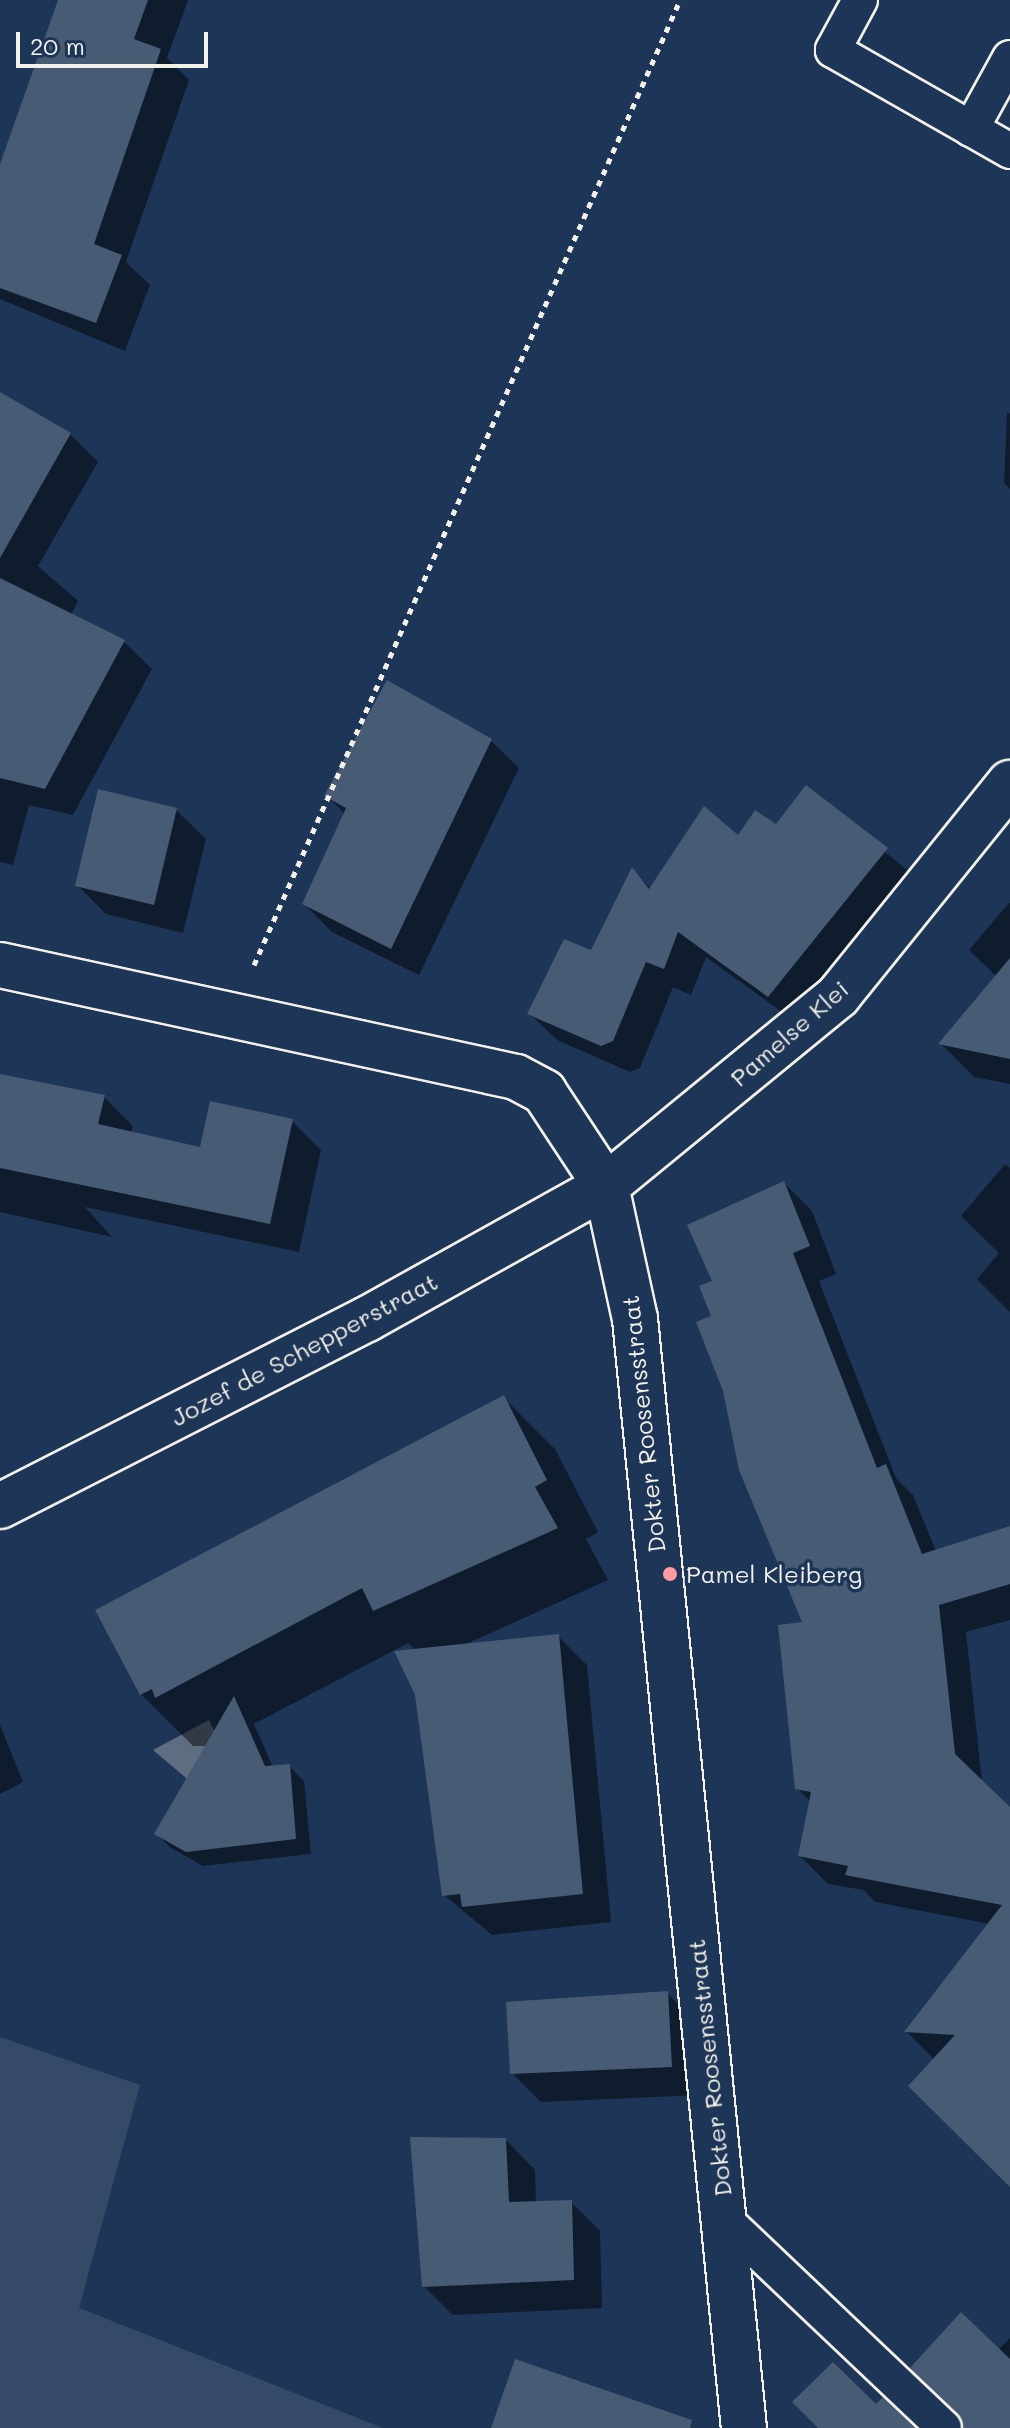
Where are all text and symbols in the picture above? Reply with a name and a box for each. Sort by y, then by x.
scale bar [20,16,212,66]
text: 20 m [30,30,85,61]
street label: Pamelse Klei [724,974,854,1092]
street label: Jozef de Schepperstraat [166,1266,442,1432]
street label: Dokter Roosensstraat [615,1294,671,1554]
place label: Pamel Kleiberg [686,1560,862,1588]
marker: Pamel Kleiberg [661,1565,679,1583]
street label: Dokter Roosensstraat [681,1938,737,2198]

